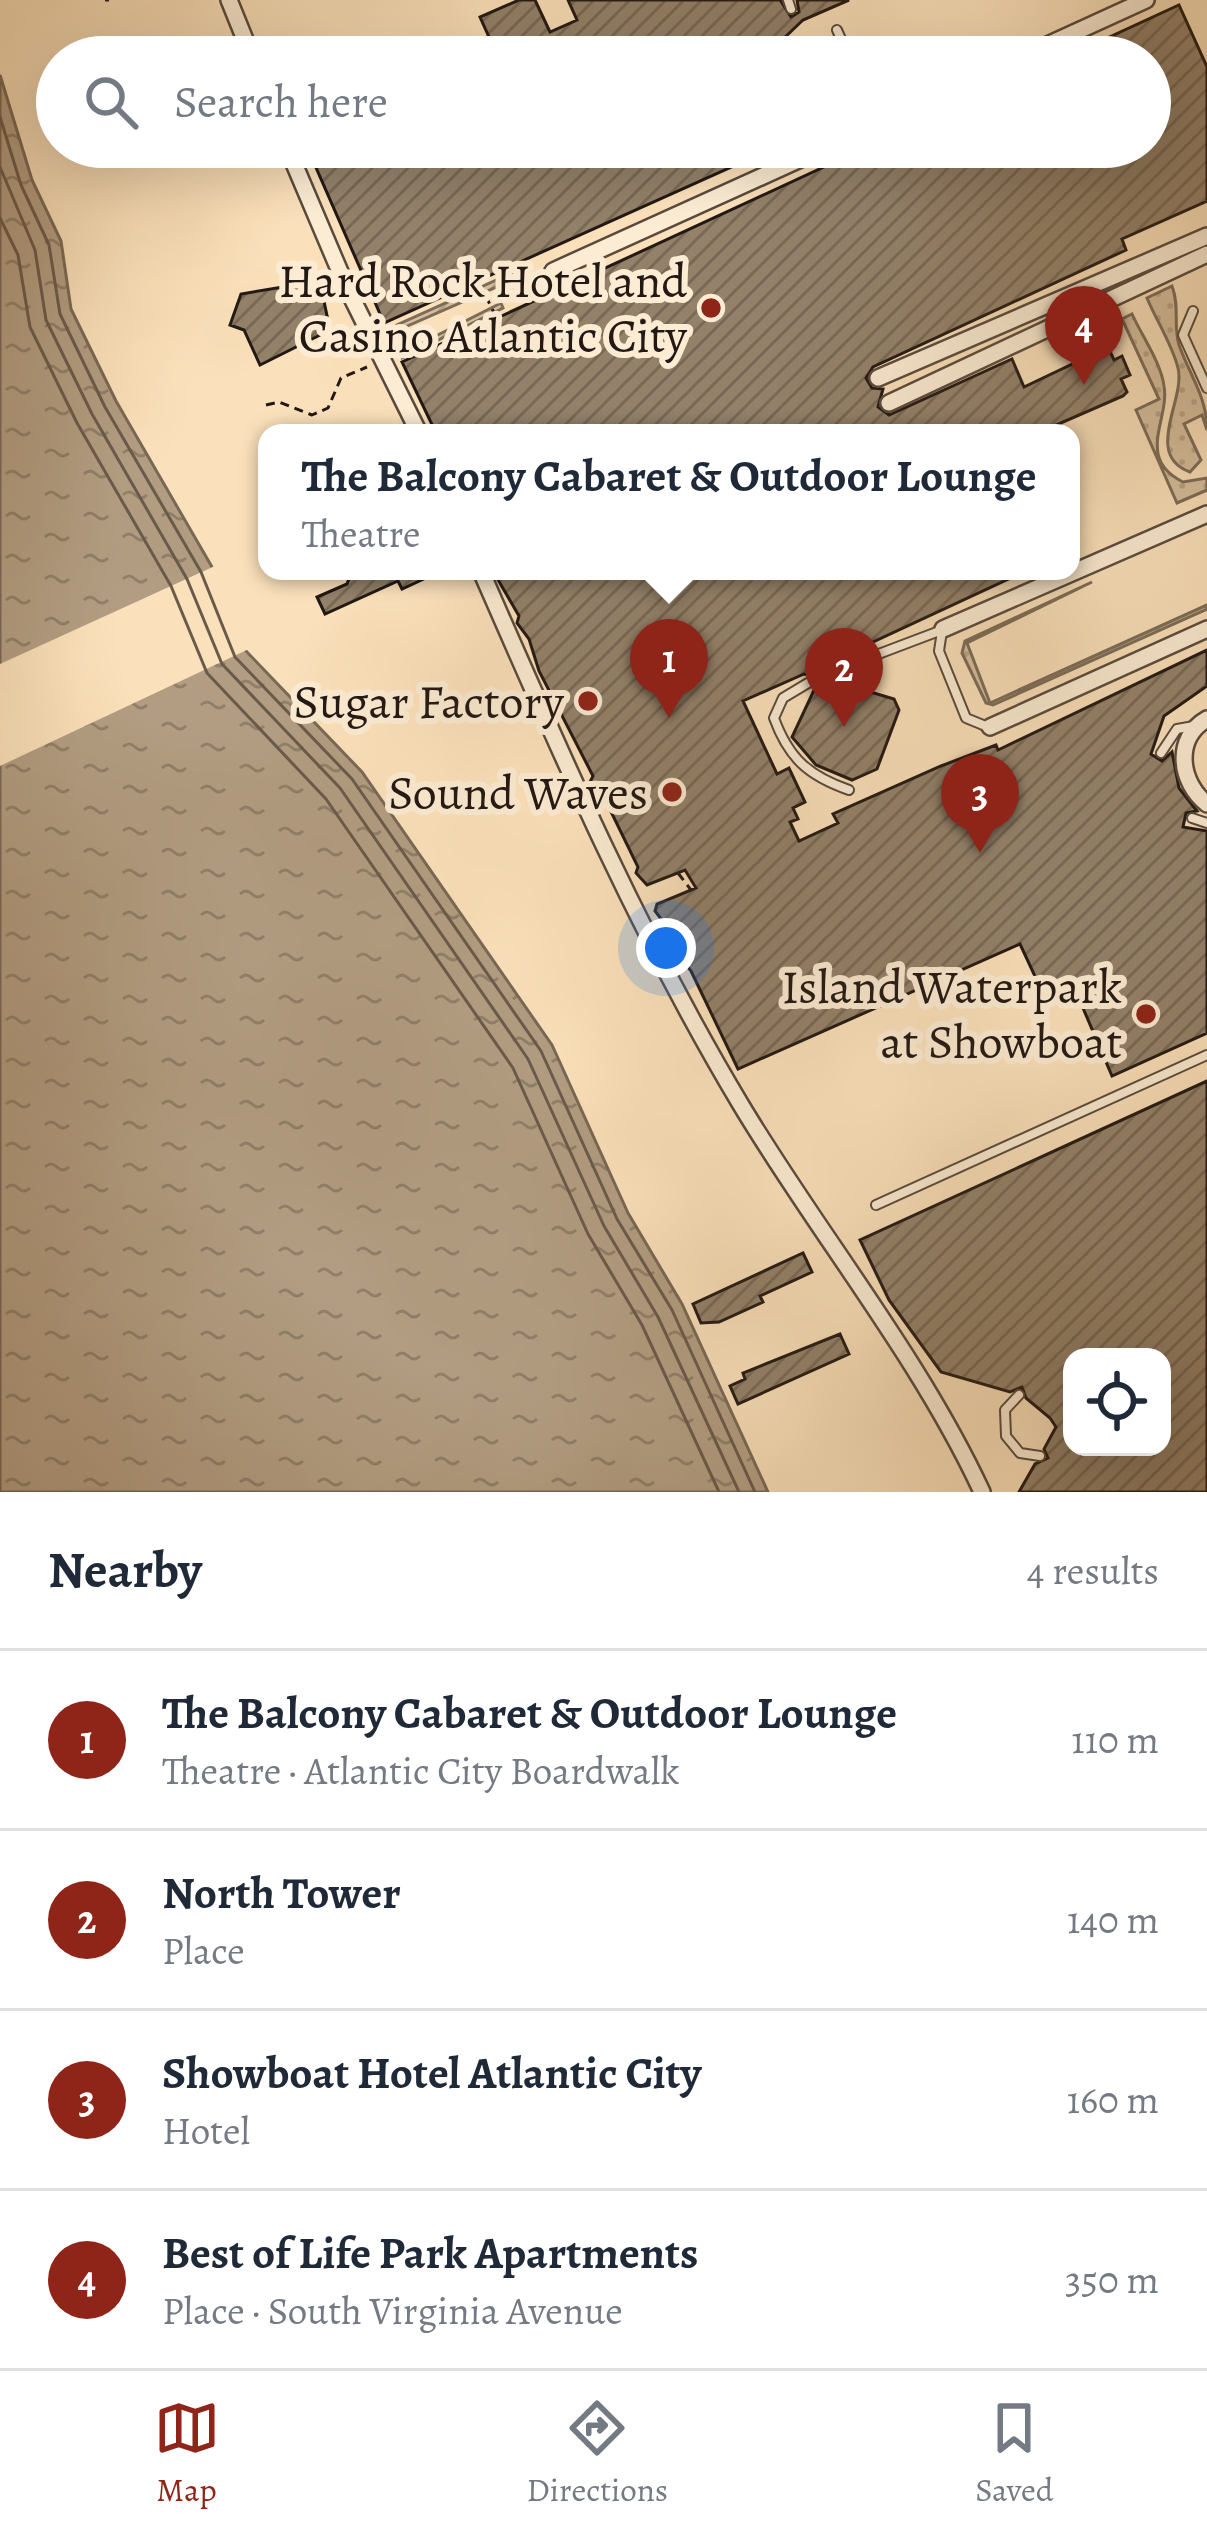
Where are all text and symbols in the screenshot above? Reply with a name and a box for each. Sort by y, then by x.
search box [36,36,1171,168]
icon: search [78,69,144,135]
text: Search here [174,71,388,133]
place label: Hard Rock Hotel and Casino Atlantic City [279,248,688,369]
pin: 4 [1045,286,1123,385]
marker: Hard Rock Hotel and Casino Atlantic City [698,295,724,321]
popup [258,424,1080,580]
text: The Balcony Cabaret & Outdoor Lounge [301,445,1037,507]
text: Theatre [301,507,421,560]
pin: 1 [630,619,708,718]
pin: 2 [805,628,883,727]
place label: Sugar Factory [293,669,565,735]
marker: Sugar Factory [575,688,601,714]
pin: 3 [941,754,1019,853]
place label: Sound Waves [388,760,648,826]
marker: Sound Waves [659,779,685,805]
your location [636,918,696,978]
place label: Island Waterpark at Showboat [782,954,1122,1075]
marker: Island Waterpark at Showboat [1133,1001,1159,1027]
map controls [1063,1348,1171,1456]
button: locate [1063,1348,1171,1456]
text: Nearby [48,1535,202,1605]
text: 4 results [1027,1544,1159,1597]
text: The Balcony Cabaret & Outdoor Lounge [162,1682,897,1744]
text: 1 [80,1713,94,1766]
text: 110 m [1071,1713,1159,1766]
text: Theatre · Atlantic City Boardwalk [162,1744,680,1797]
text: North Tower [162,1862,401,1924]
text: 2 [78,1893,96,1946]
text: 140 m [1067,1893,1159,1946]
text: Place [162,1924,245,1977]
text: Showboat Hotel Atlantic City [162,2042,701,2104]
text: 3 [79,2073,95,2126]
text: 160 m [1067,2073,1159,2126]
text: Hotel [162,2104,250,2157]
text: Best of Life Park Apartments [162,2222,698,2284]
text: 4 [78,2253,96,2306]
text: 350 m [1065,2253,1159,2306]
text: Place · South Virginia Avenue [162,2284,623,2337]
tab: Map [154,2395,220,2512]
tab: Directions [527,2395,668,2512]
tab: Saved [975,2395,1053,2512]

